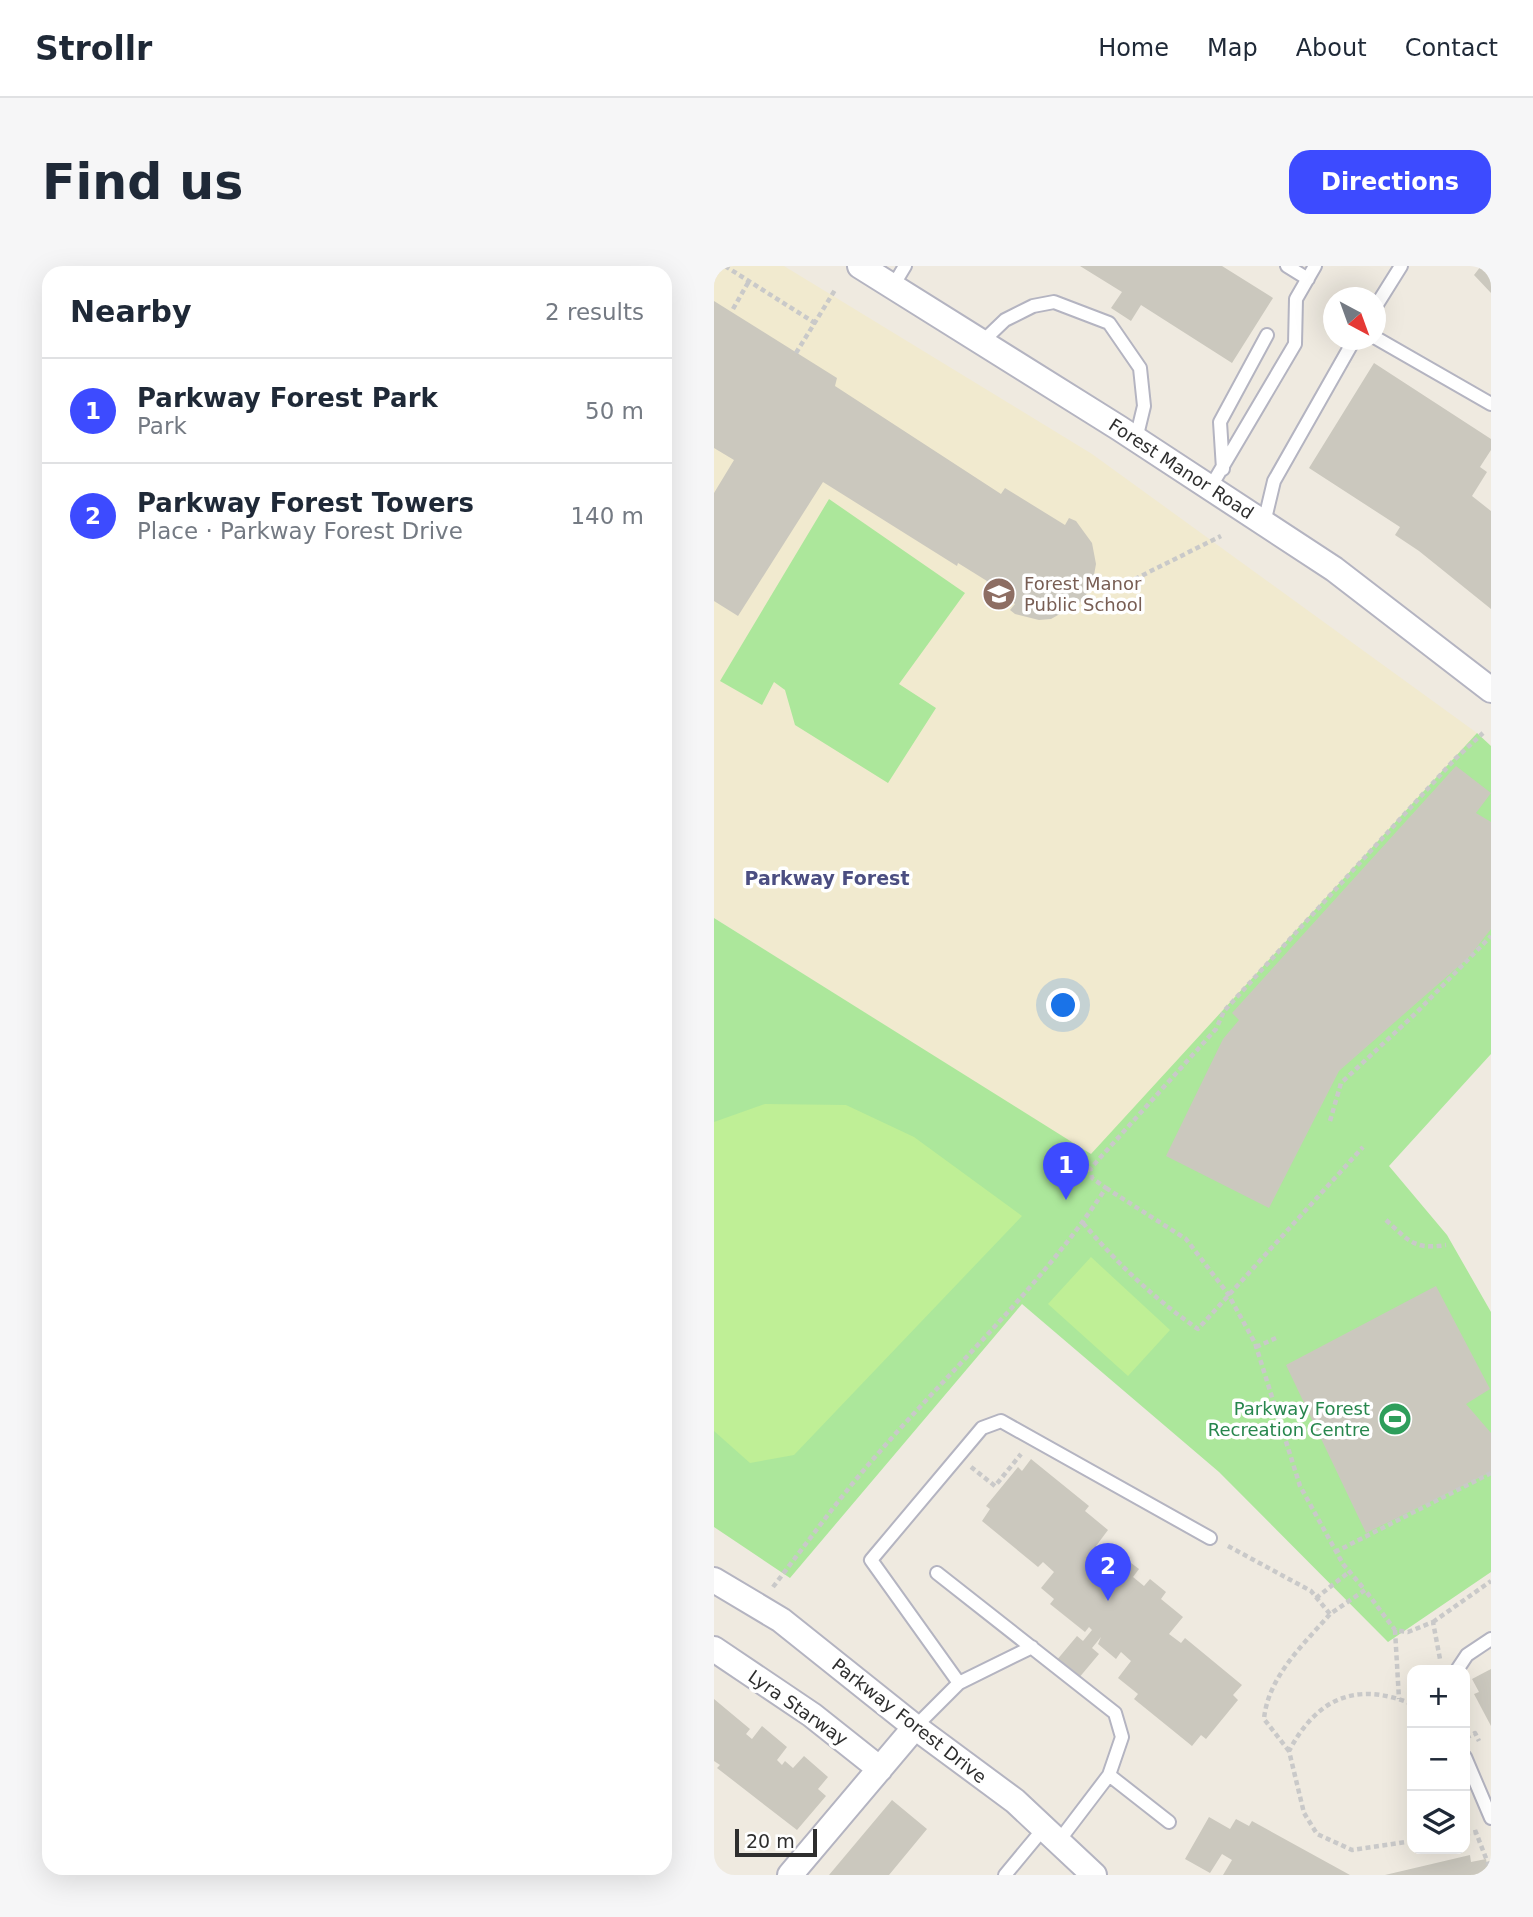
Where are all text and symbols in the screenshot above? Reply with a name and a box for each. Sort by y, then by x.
text: Strollr [35,29,152,68]
text: Home [1098,34,1169,62]
text: Map [1207,34,1258,62]
text: About [1296,34,1367,62]
text: Contact [1405,34,1498,62]
button: Directions [1289,150,1491,214]
text: Find us [42,154,243,211]
north arrow [1323,287,1386,350]
text: Nearby [70,294,192,329]
text: 2 results [545,299,644,325]
text: Parkway Forest Park [137,383,438,413]
text: 1 [85,398,101,424]
text: 50 m [585,398,644,424]
text: Park [137,413,187,439]
street label: Forest Manor Road [1105,414,1258,523]
text: Parkway Forest Towers [137,488,474,518]
text: 2 [85,503,101,529]
text: 140 m [570,503,644,529]
text: Place · Parkway Forest Drive [137,518,463,544]
place label: Forest Manor Public School [1024,573,1143,615]
school or university icon: Forest Manor Public School [980,575,1018,613]
district label: Parkway Forest [745,867,909,889]
your location [1046,988,1080,1022]
pin: 1 [1043,1142,1089,1200]
place label: Parkway Forest Recreation Centre [1208,1398,1370,1440]
sports icon: Parkway Forest Recreation Centre [1376,1400,1414,1438]
pin: 2 [1085,1543,1131,1601]
street label: Parkway Forest Drive [828,1654,991,1787]
map controls [1407,1665,1470,1854]
button: + [1407,1665,1470,1728]
street label: Lyra Starway [745,1666,852,1750]
button: − [1407,1728,1470,1791]
button: layers [1407,1791,1470,1854]
scale bar [735,1826,817,1858]
text: 20 m [746,1830,795,1852]

